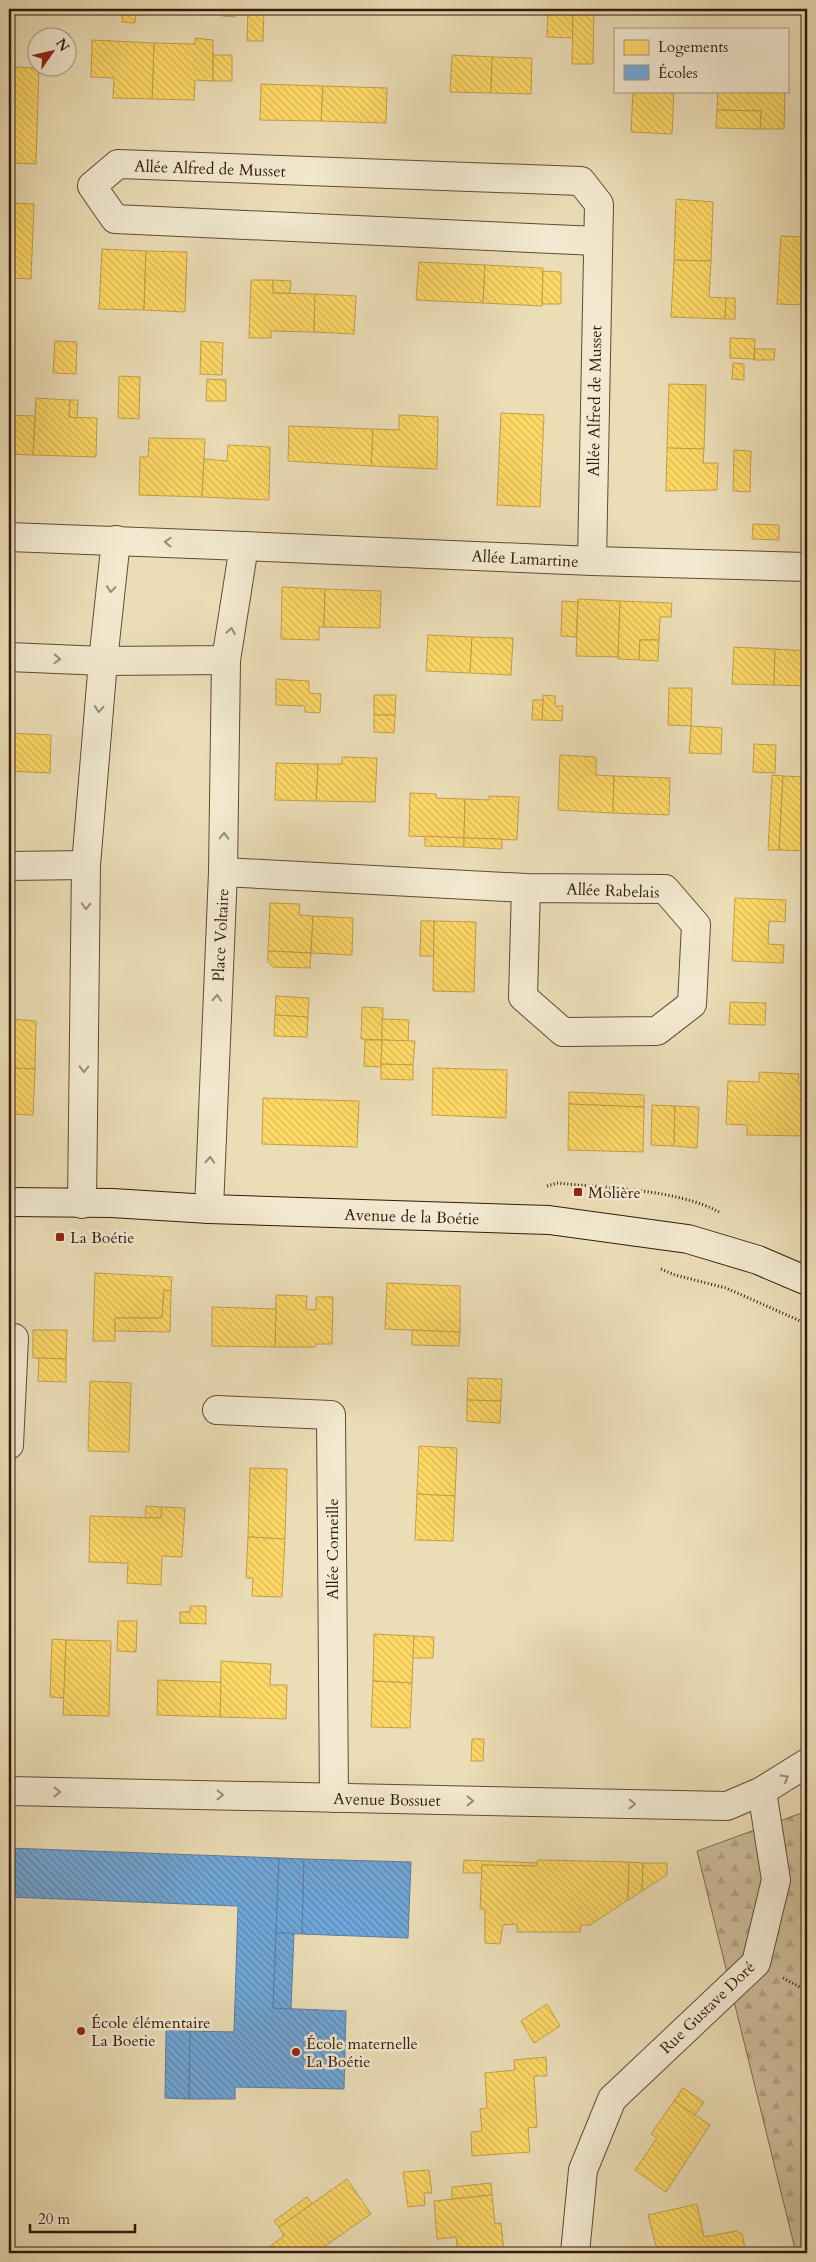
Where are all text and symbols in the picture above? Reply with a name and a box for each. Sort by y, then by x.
north arrow [28,28,78,78]
legend [614,28,788,92]
text: N [51,35,74,55]
text: Logements [658,37,728,57]
text: Écoles [658,63,698,83]
street label: Allée Alfred de Musset [134,155,286,183]
street label: Allée Alfred de Musset [583,325,607,477]
one-way arrow [164,537,172,548]
street label: Allée Lamartine [471,545,579,573]
one-way arrow [106,585,117,593]
one-way arrow [225,627,235,636]
one-way arrow [54,653,62,664]
one-way arrow [93,705,104,713]
one-way arrow [219,832,229,840]
street label: Allée Rabelais [566,878,660,904]
street label: Place Voltaire [208,888,234,982]
one-way arrow [81,902,91,910]
one-way arrow [212,994,223,1002]
one-way arrow [79,1065,89,1073]
one-way arrow [205,1156,215,1164]
place label: Molière [588,1182,641,1204]
marker: Molière [572,1186,584,1198]
street label: Avenue de la Boétie [344,1204,480,1230]
place label: La Boétie [70,1227,135,1249]
marker: La Boétie [54,1231,66,1243]
street label: Allée Corneille [322,1498,344,1600]
one-way arrow [780,1774,789,1784]
one-way arrow [54,1787,62,1797]
street label: Avenue Bossuet [333,1788,441,1812]
one-way arrow [216,1790,224,1801]
one-way arrow [466,1795,474,1806]
one-way arrow [629,1799,637,1809]
street label: Rue Gustave Doré [655,1957,760,2059]
place label: École élémentaire La Boetie [91,2012,211,2052]
marker: École élémentaire La Boetie [75,2025,87,2037]
place label: École maternelle La Boétie [306,2033,418,2073]
marker: École maternelle La Boétie [290,2046,302,2058]
scale bar [30,2202,135,2234]
text: 20 m [38,2209,70,2229]

